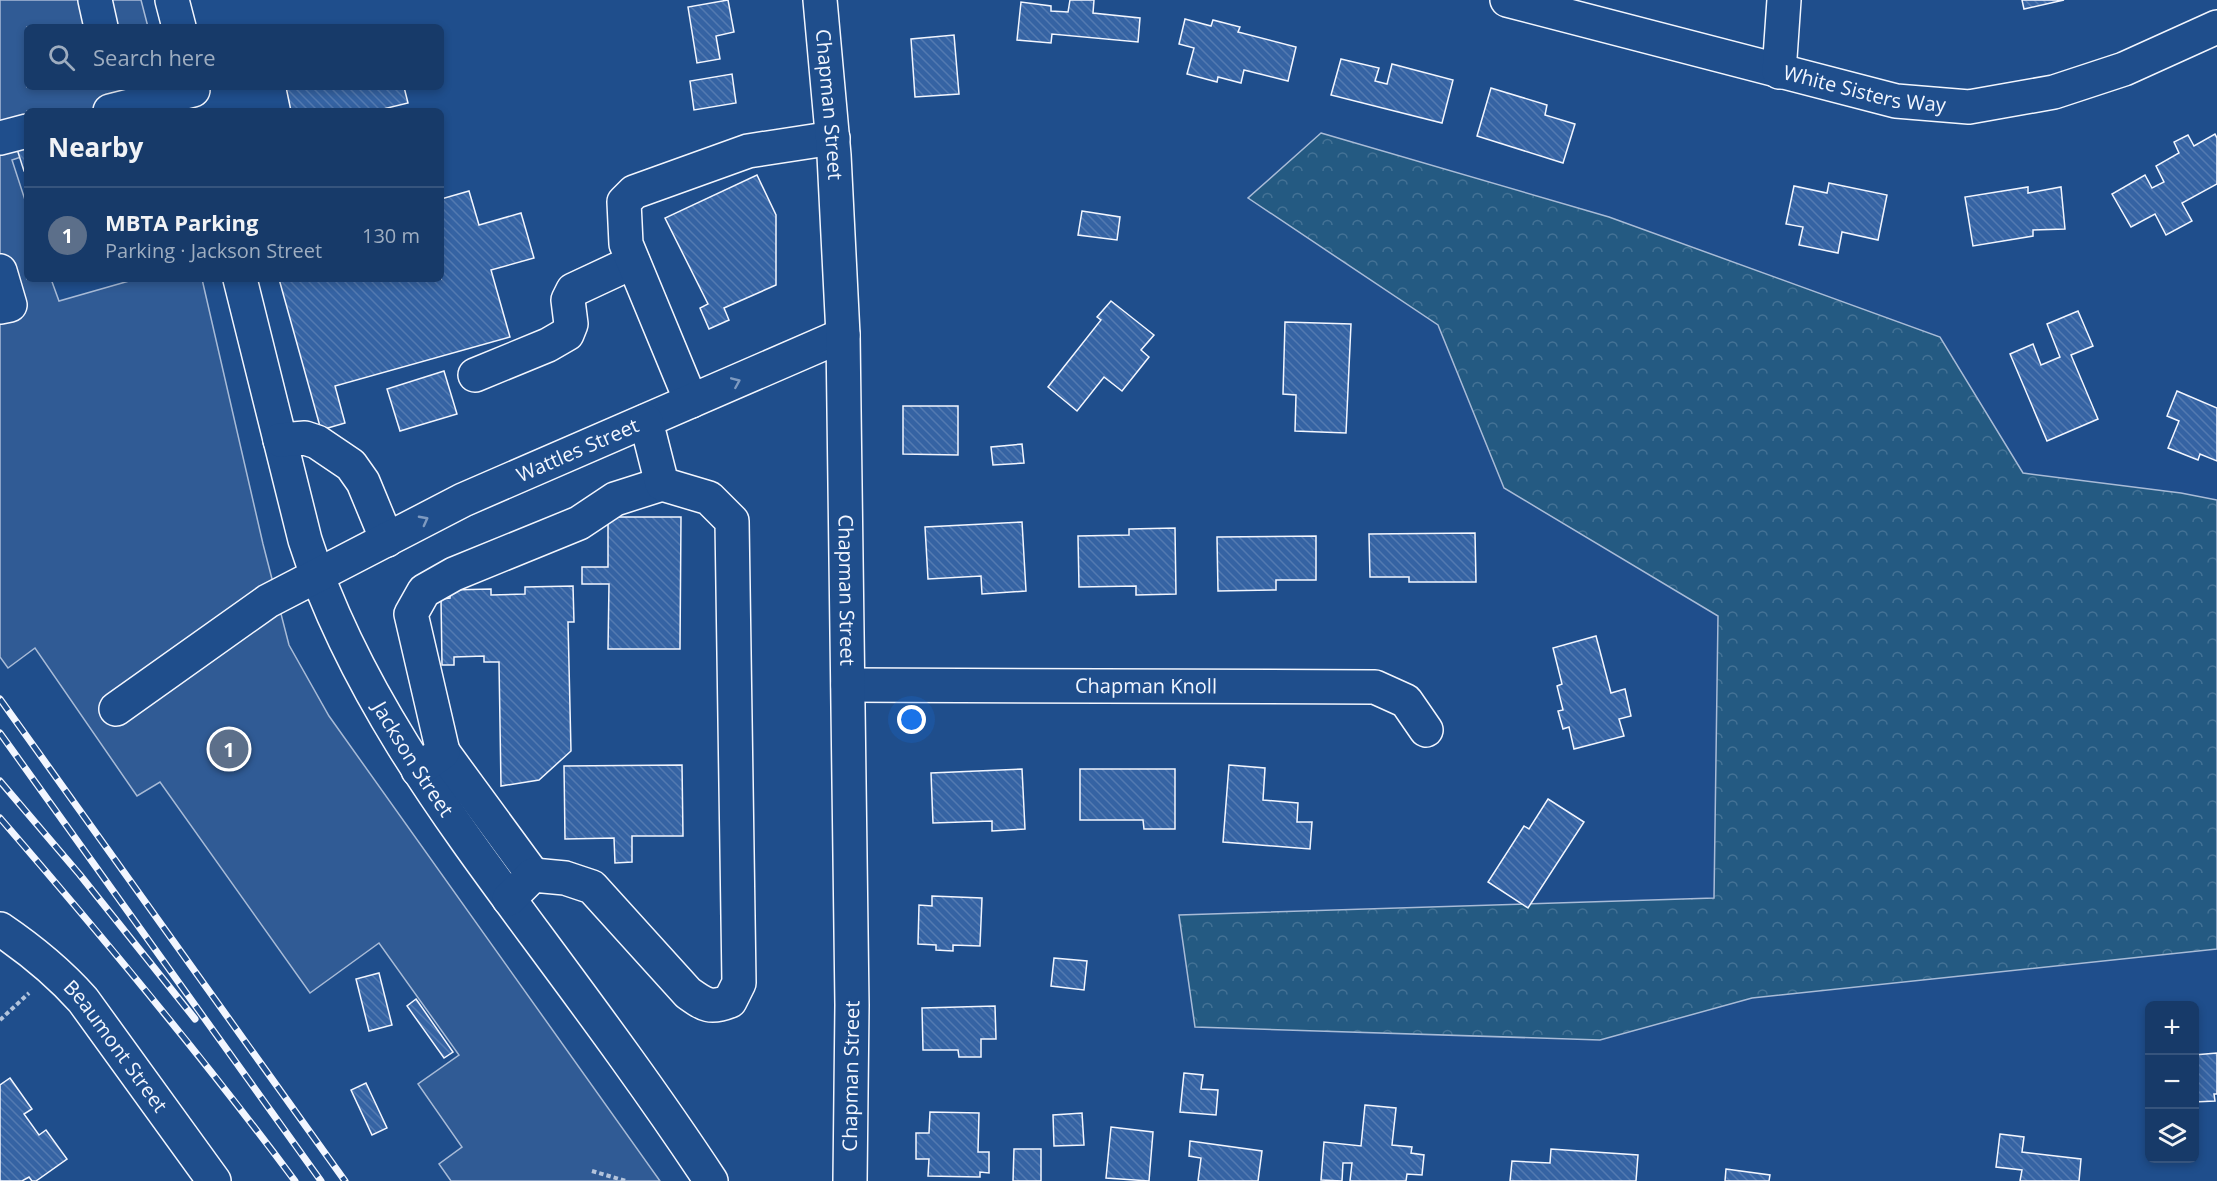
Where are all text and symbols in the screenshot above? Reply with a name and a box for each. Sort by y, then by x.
search box [24,24,444,90]
street label: Chapman Street [810,28,849,181]
icon: search [45,41,78,74]
text: Search here [93,42,216,72]
street label: White Sisters Way [1781,58,1948,118]
text: Nearby [48,129,143,165]
text: MBTA Parking [105,207,259,237]
text: 1 [62,222,73,249]
text: 130 m [362,222,420,249]
text: Parking · Jackson Street [105,237,322,264]
one-way arrow [730,377,741,389]
street label: Wattles Street [512,411,643,488]
street label: Chapman Street [832,514,861,666]
one-way arrow [418,516,429,528]
street label: Chapman Knoll [1075,672,1217,699]
street label: Jackson Street [366,695,460,822]
your location [897,705,926,734]
pin: 1 [210,726,248,771]
street label: Beaumont Street [58,974,174,1118]
street label: Chapman Street [836,1000,865,1152]
map controls [2145,1001,2199,1163]
button: + [2145,1001,2199,1055]
button: − [2145,1055,2199,1109]
button: layers [2145,1109,2199,1163]

